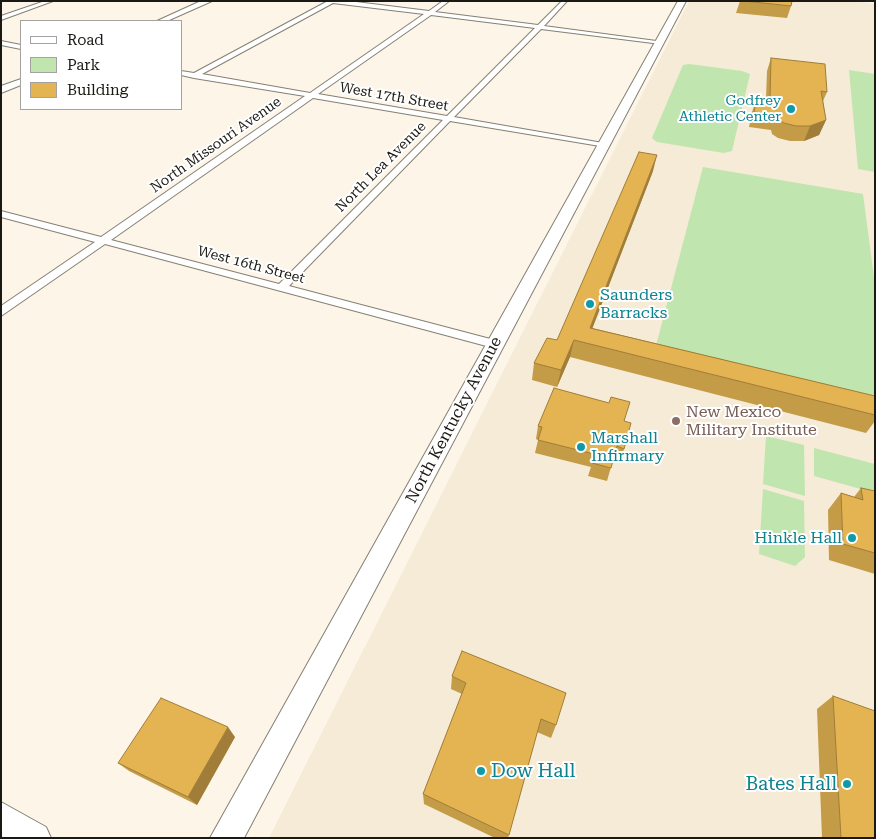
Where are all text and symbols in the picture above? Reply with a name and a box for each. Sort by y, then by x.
legend [20,20,182,110]
text: Road [67,31,104,49]
text: Park [67,56,100,74]
street label: West 17th Street [338,79,450,115]
text: Building [67,81,128,99]
street label: North Missouri Avenue [147,93,285,197]
place label: Godfrey Athletic Center [679,93,781,125]
marker: Godfrey Athletic Center [785,103,797,115]
street label: North Lea Avenue [332,118,430,216]
street label: West 16th Street [196,243,306,287]
place label: Saunders Barracks [600,285,672,323]
marker: Saunders Barracks [584,298,596,310]
street label: North Kentucky Avenue [402,333,506,507]
place label: New Mexico Military Institute [686,402,817,440]
marker: New Mexico Military Institute [670,415,682,427]
place label: Marshall Infirmary [591,428,664,466]
marker: Marshall Infirmary [575,441,587,453]
place label: Hinkle Hall [754,528,842,548]
marker: Hinkle Hall [846,532,858,544]
place label: Dow Hall [491,760,575,782]
marker: Dow Hall [475,765,487,777]
place label: Bates Hall [745,773,837,795]
marker: Bates Hall [841,778,853,790]

